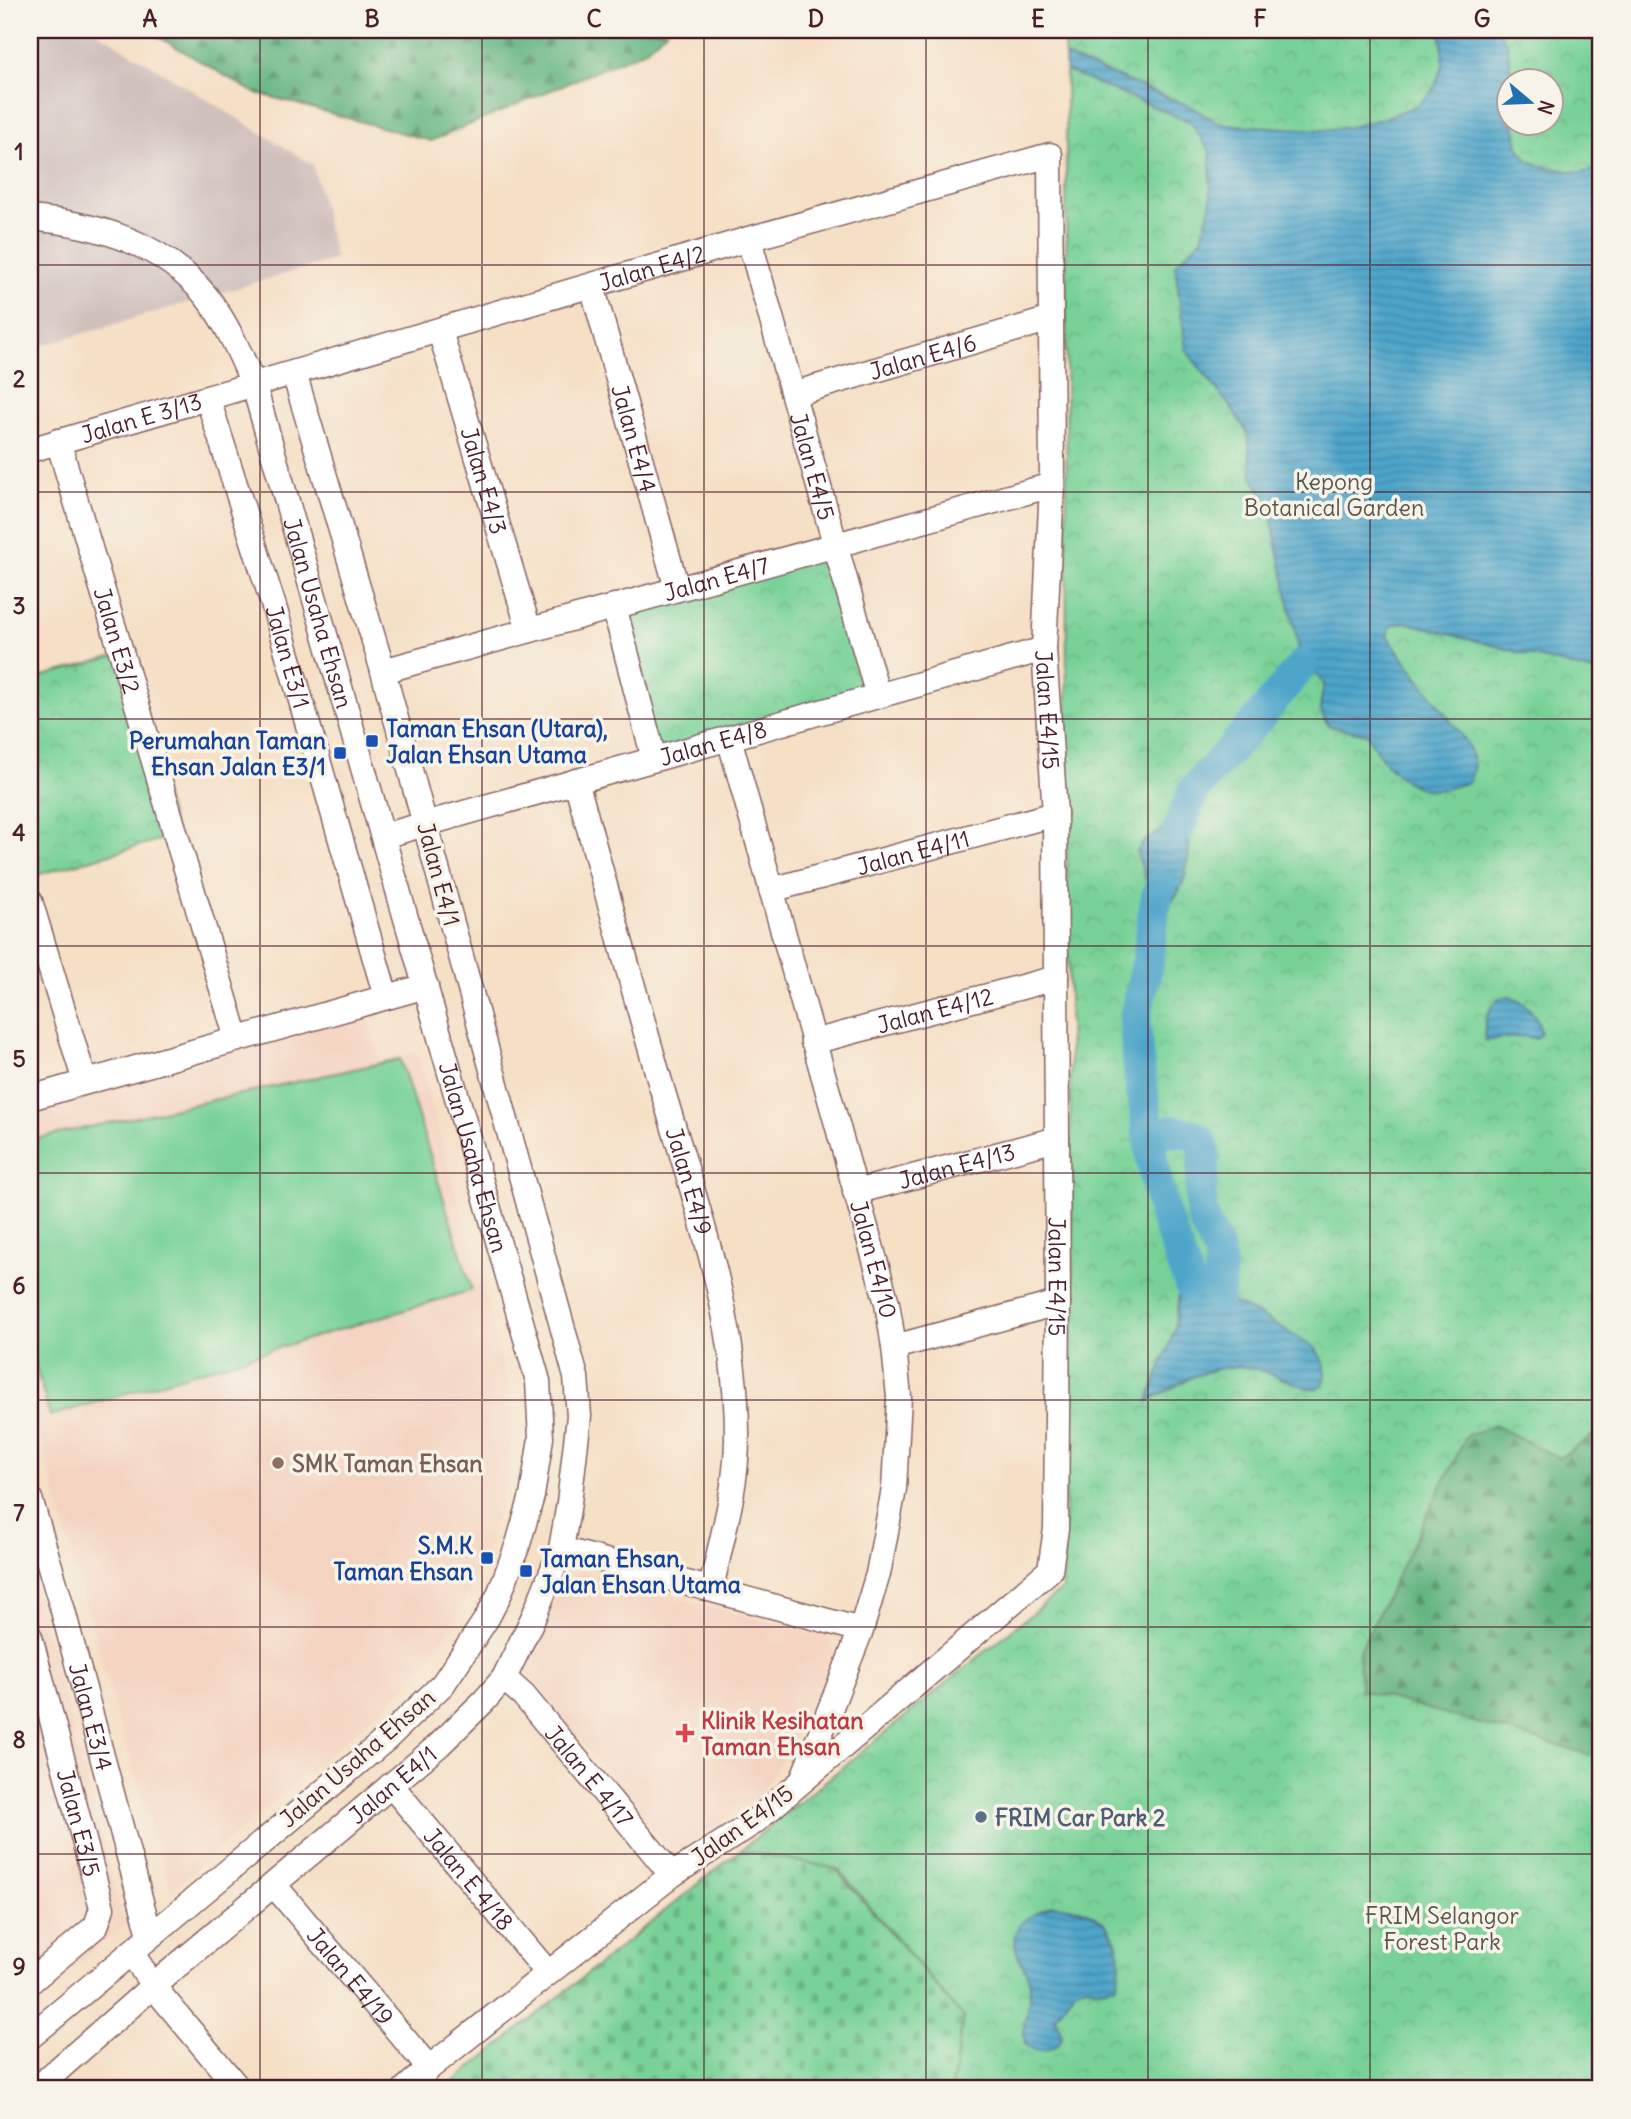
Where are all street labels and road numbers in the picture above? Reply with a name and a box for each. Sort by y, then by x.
street label: Jalan E4/2 [595,238,708,297]
street label: Jalan E4/6 [866,327,980,386]
street label: Jalan E4/4 [606,381,664,495]
street label: Jalan E 3/13 [77,386,205,449]
street label: Jalan E4/5 [784,409,842,523]
street label: Jalan E4/3 [455,424,514,537]
street label: Jalan Usaha Ehsan [278,514,360,711]
street label: Jalan E4/7 [660,550,772,607]
street label: Jalan E3/2 [88,584,147,697]
street label: Jalan E3/1 [260,602,317,712]
street label: Jalan E4/15 [1030,649,1066,770]
street label: Jalan E4/8 [656,714,770,772]
street label: Jalan E4/1 [411,819,467,929]
street label: Jalan E4/11 [854,823,972,881]
street label: Jalan E4/12 [874,981,996,1039]
street label: Jalan Usaha Ehsan [433,1059,515,1256]
street label: Jalan E4/9 [660,1124,719,1238]
street label: Jalan E4/13 [895,1136,1018,1195]
street label: Jalan E4/10 [844,1197,904,1320]
street label: Jalan E4/15 [1043,1217,1073,1336]
street label: Jalan E3/4 [63,1660,120,1773]
street label: Jalan Usaha Ehsan [273,1683,441,1833]
street label: Jalan E 4/17 [539,1719,640,1832]
street label: Jalan E4/1 [342,1739,442,1830]
street label: Jalan E3/5 [51,1766,107,1879]
street label: Jalan E4/15 [685,1778,799,1872]
street label: Jalan E 4/18 [418,1821,520,1936]
street label: Jalan E4/19 [301,1921,401,2031]

